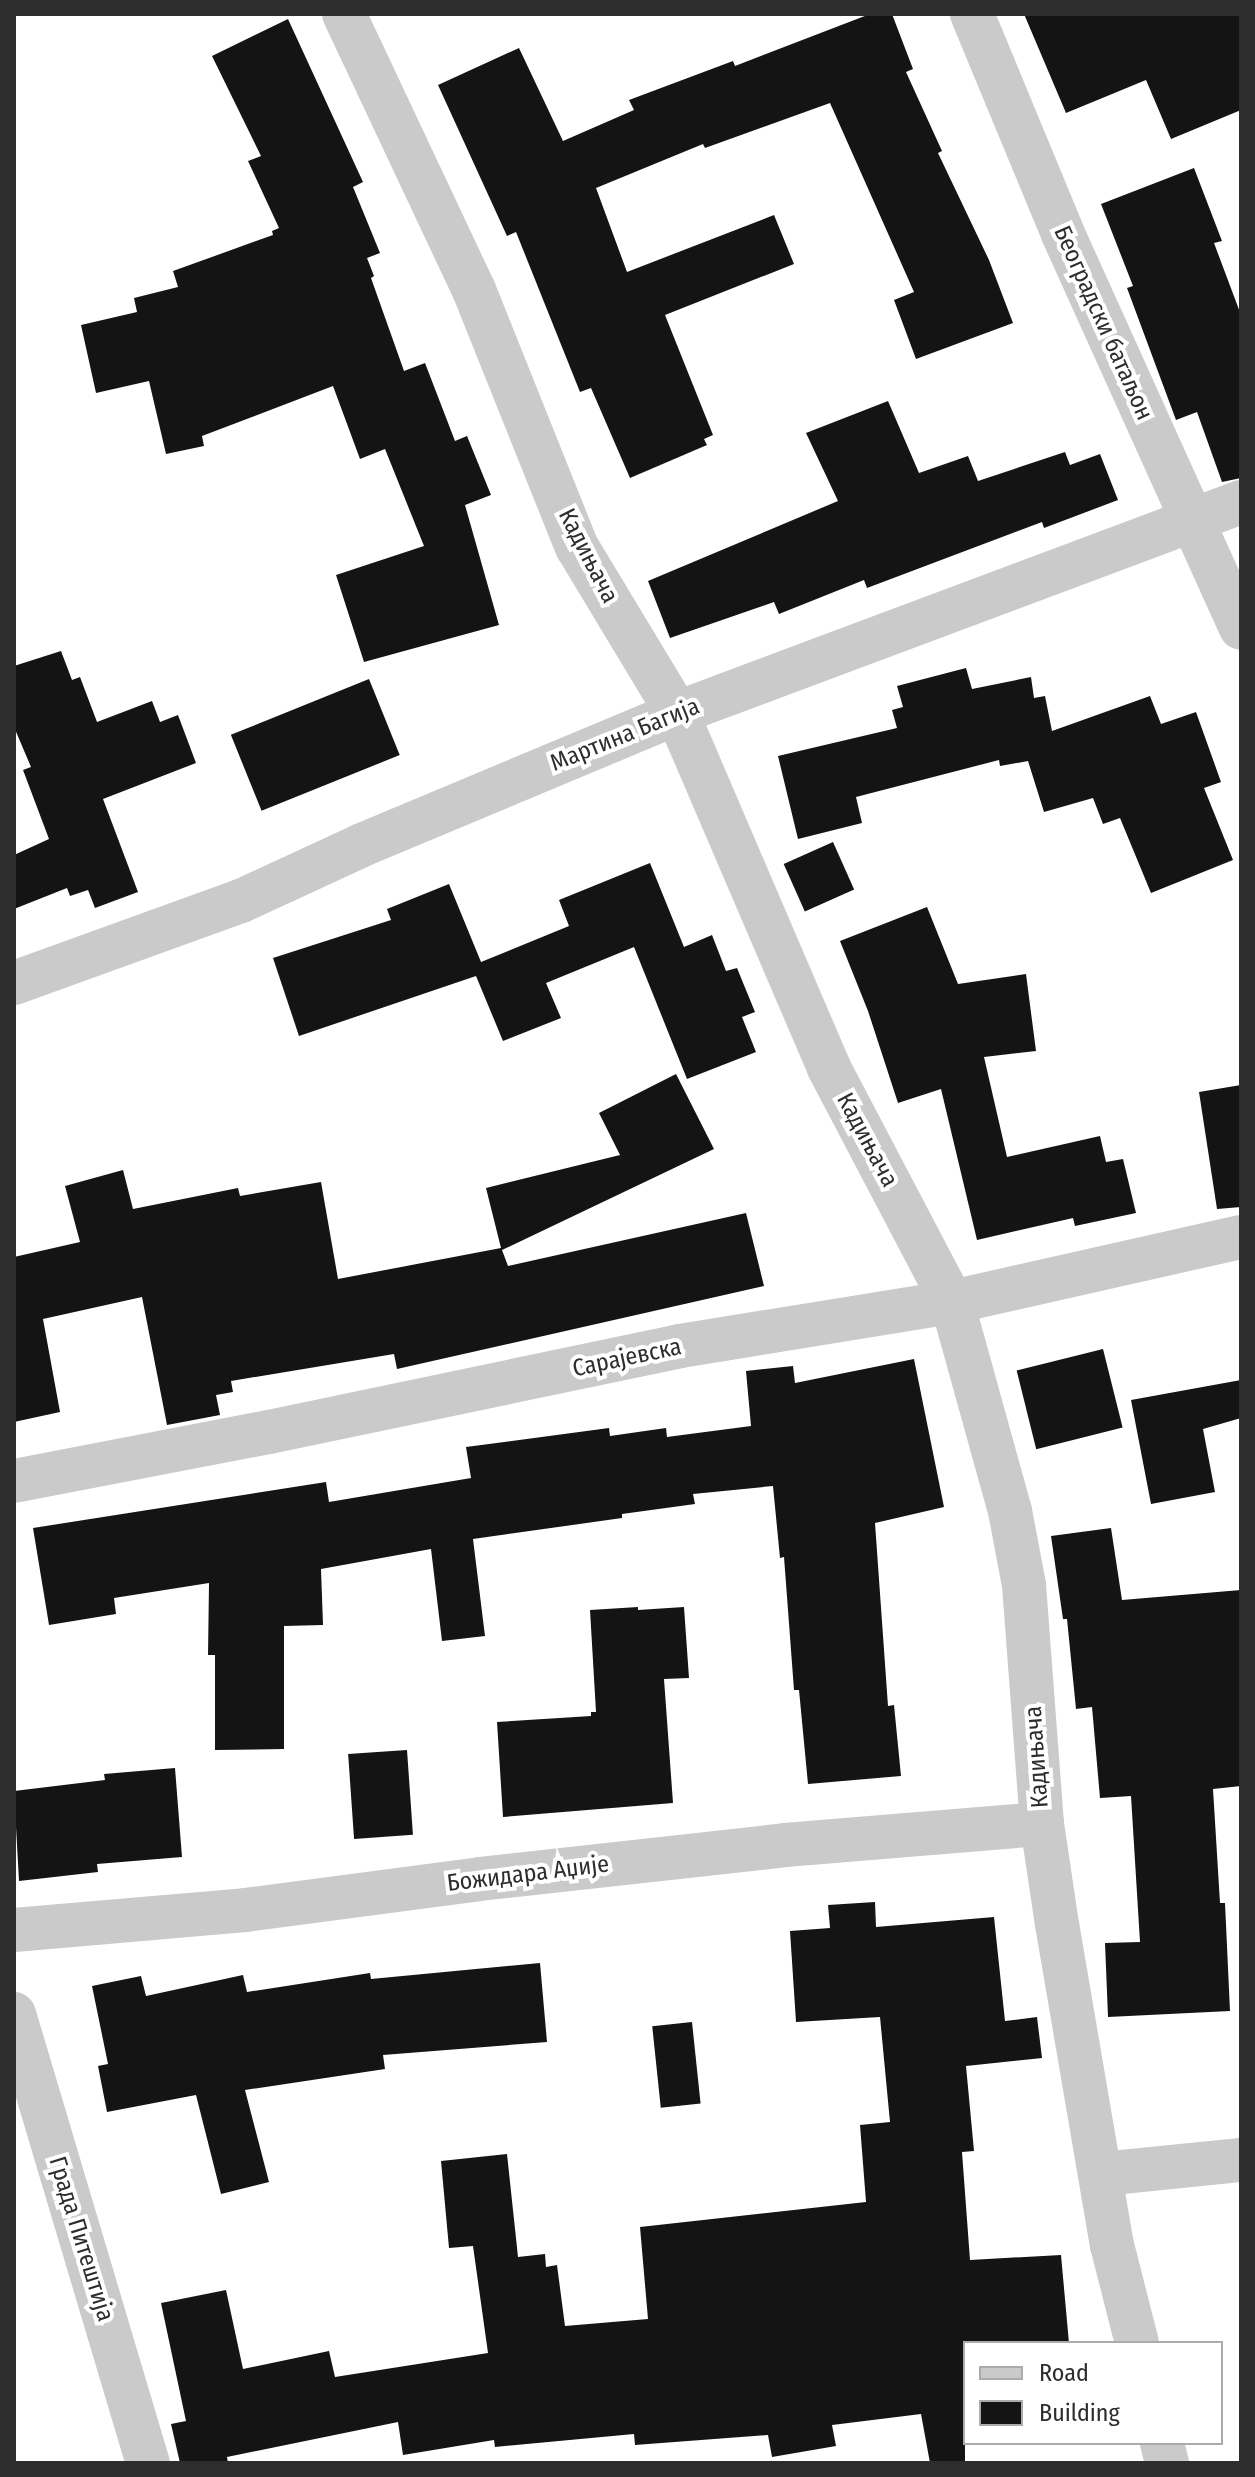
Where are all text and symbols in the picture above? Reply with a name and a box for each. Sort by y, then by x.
street label: Београдски батаљон [1047,221,1159,425]
street label: Кадињача [552,504,624,608]
street label: Мартина Багија [546,692,704,778]
street label: Кадињача [830,1088,904,1192]
street label: Сарајевска [570,1332,684,1384]
street label: Кадињача [1019,1705,1055,1809]
street label: Божидара Аџије [445,1850,611,1898]
street label: Града Питештија [42,2153,120,2325]
legend [963,2341,1223,2445]
text: Road [1039,2359,1089,2387]
text: Building [1039,2399,1120,2427]

